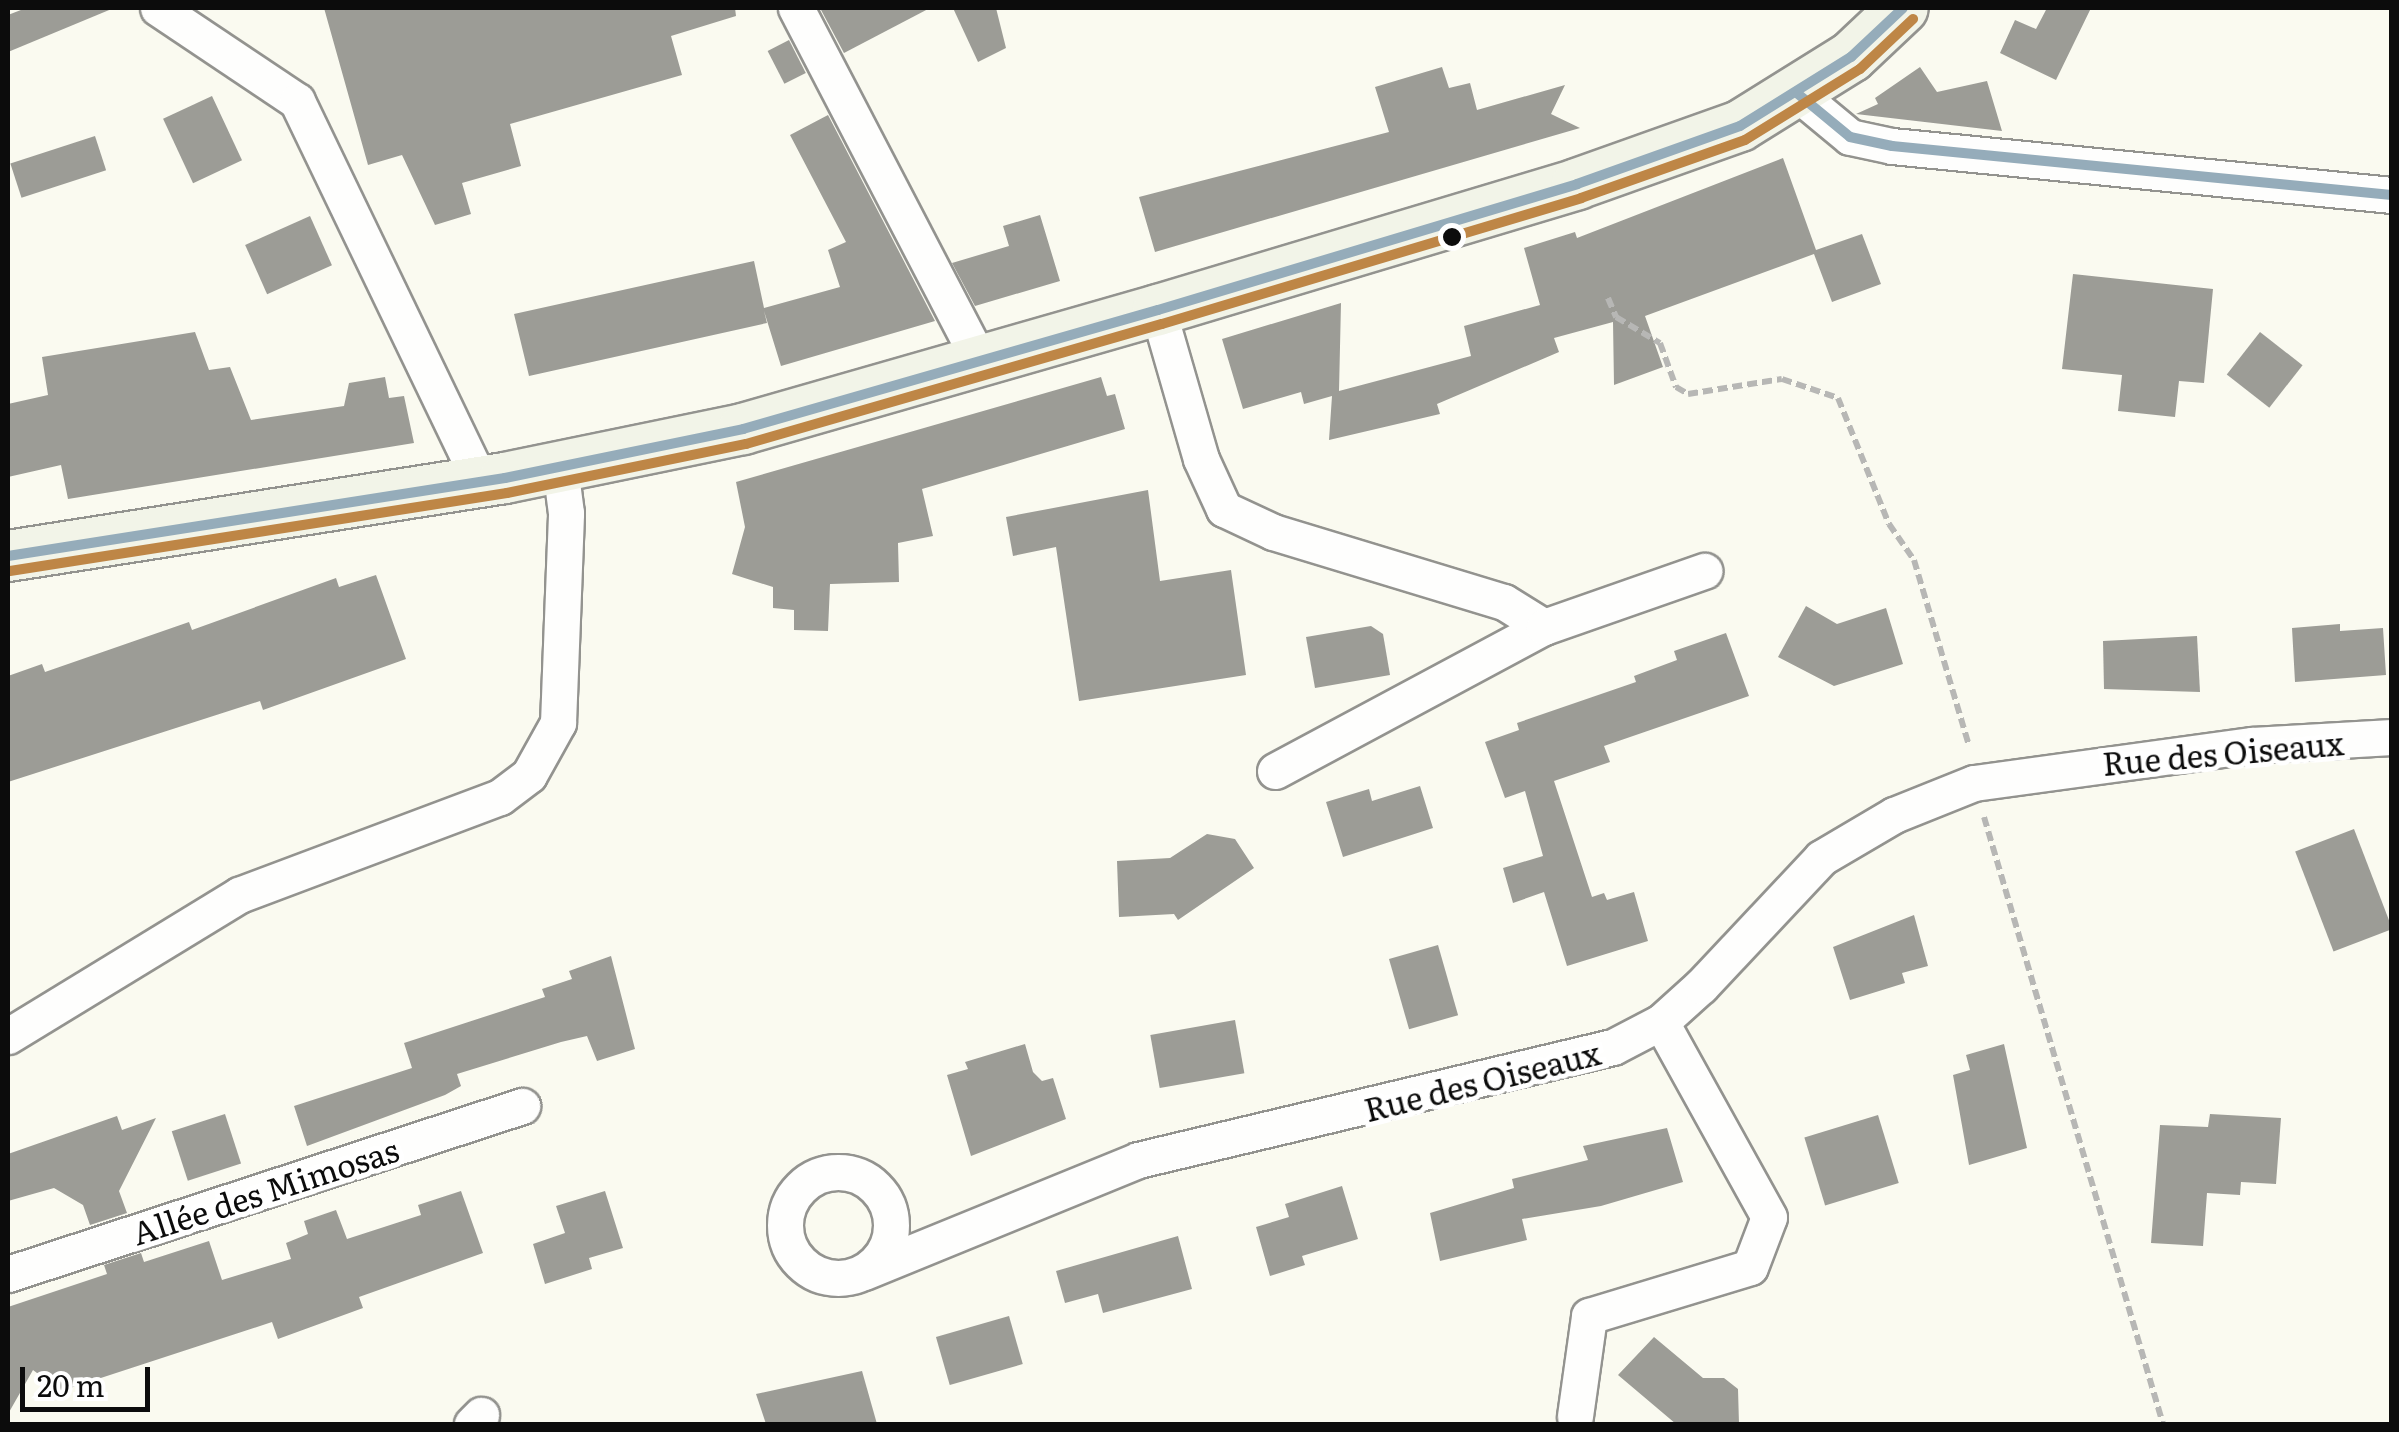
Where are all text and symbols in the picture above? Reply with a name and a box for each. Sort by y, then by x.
unlabelled marker [1442,227,1462,247]
street label: Rue des Oiseaux [2101,722,2345,782]
street label: Rue des Oiseaux [1360,1032,1604,1128]
street label: Allée des Mimosas [127,1129,403,1251]
scale bar [25,1347,155,1409]
text: 20 m [37,1362,105,1406]

